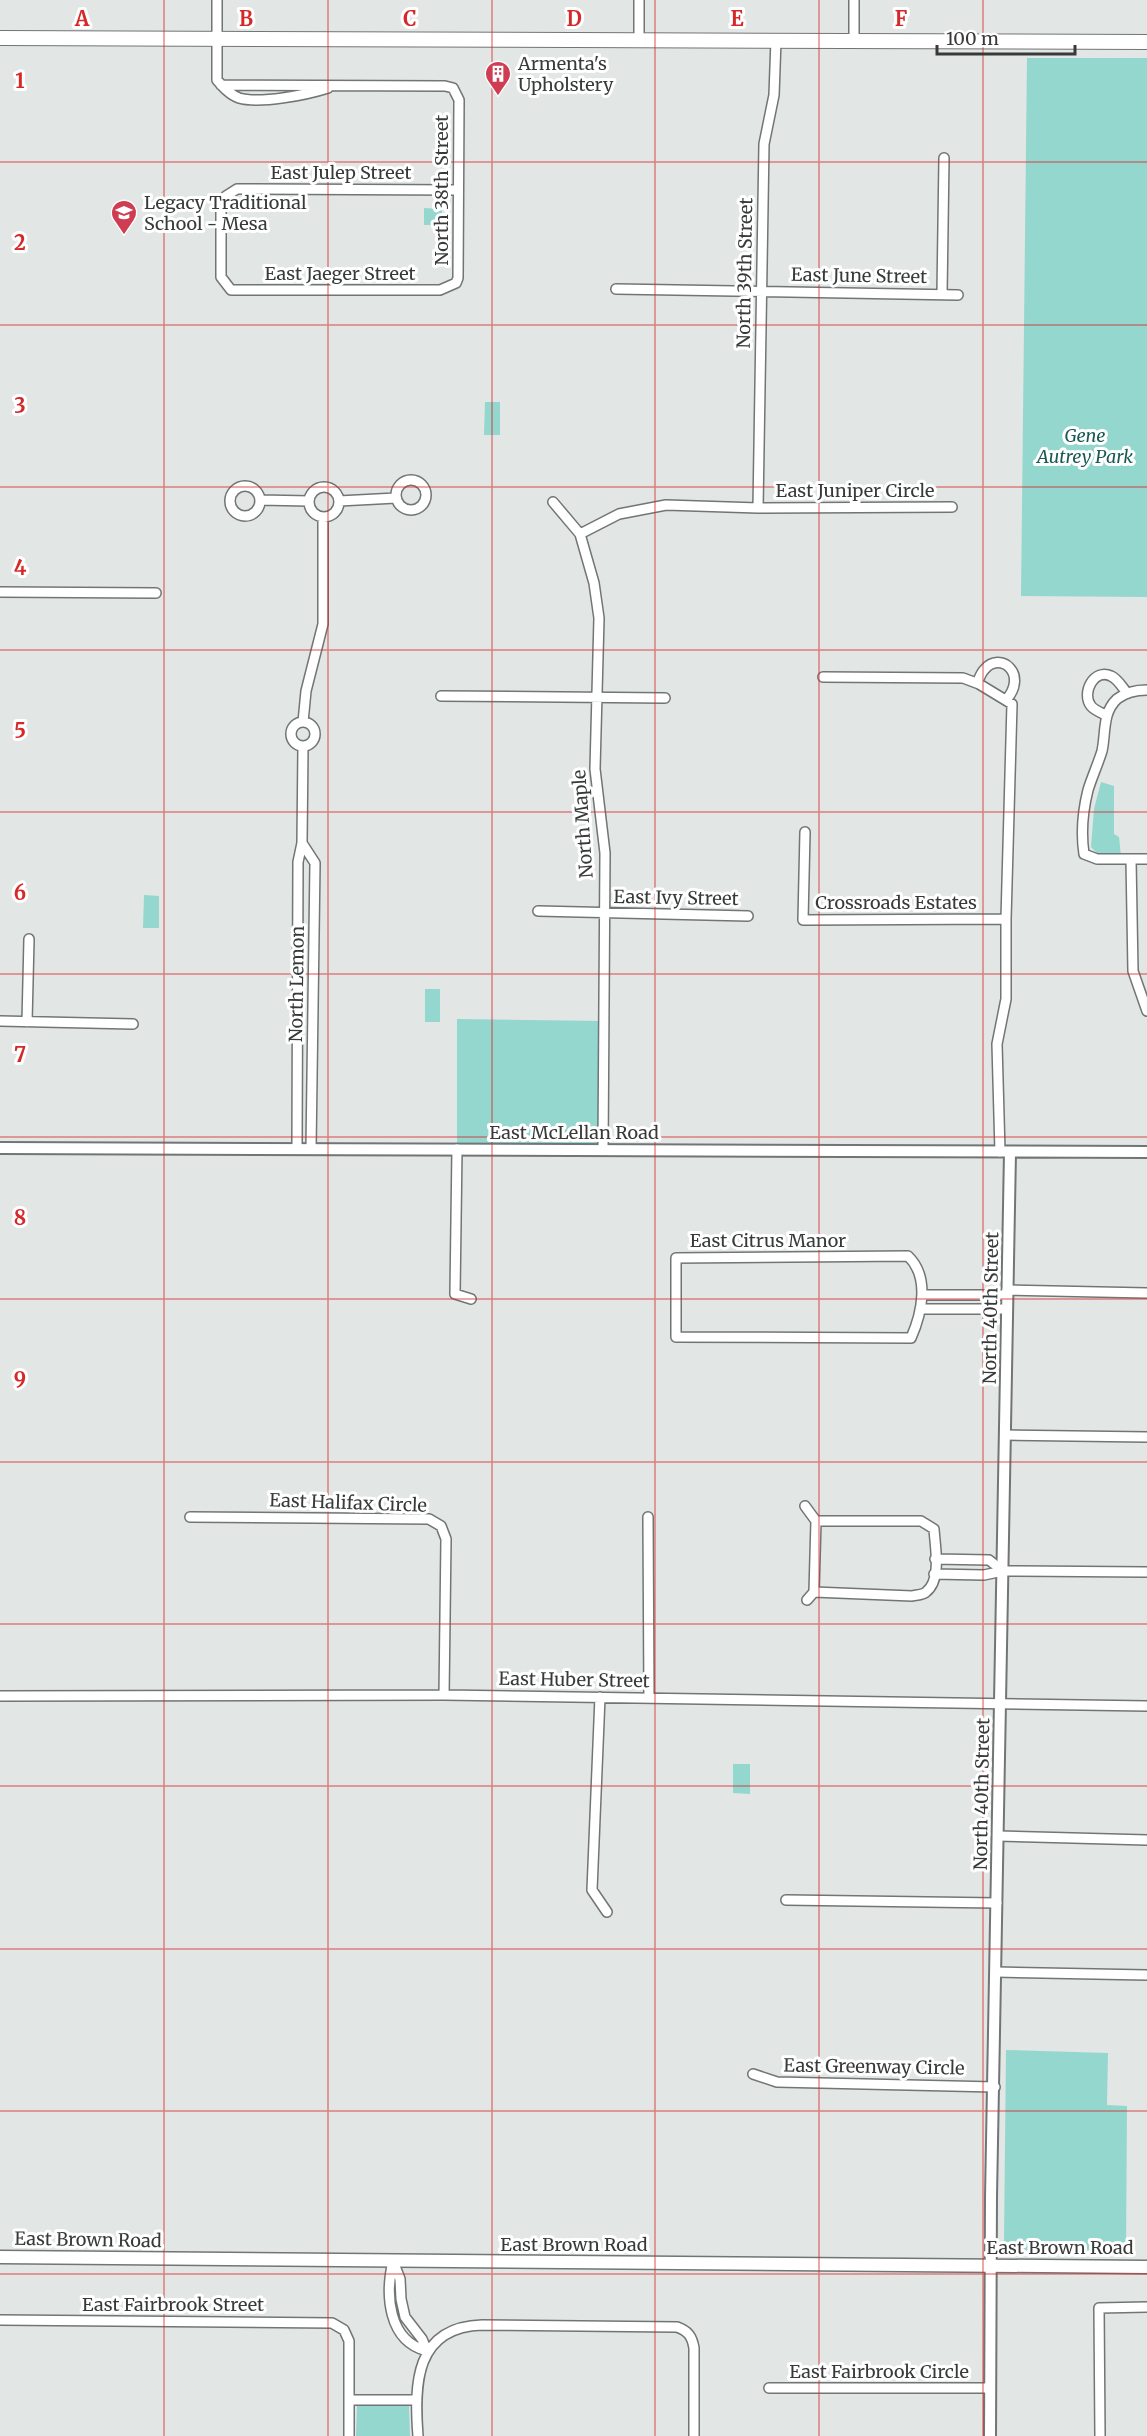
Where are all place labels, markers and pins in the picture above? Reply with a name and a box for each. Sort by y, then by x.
place label: Armenta's Upholstery [517,52,614,96]
building icon: Armenta's Upholstery [483,59,513,97]
place label: Legacy Traditional School - Mesa [144,191,307,235]
school or university icon: Legacy Traditional School - Mesa [109,198,139,236]

